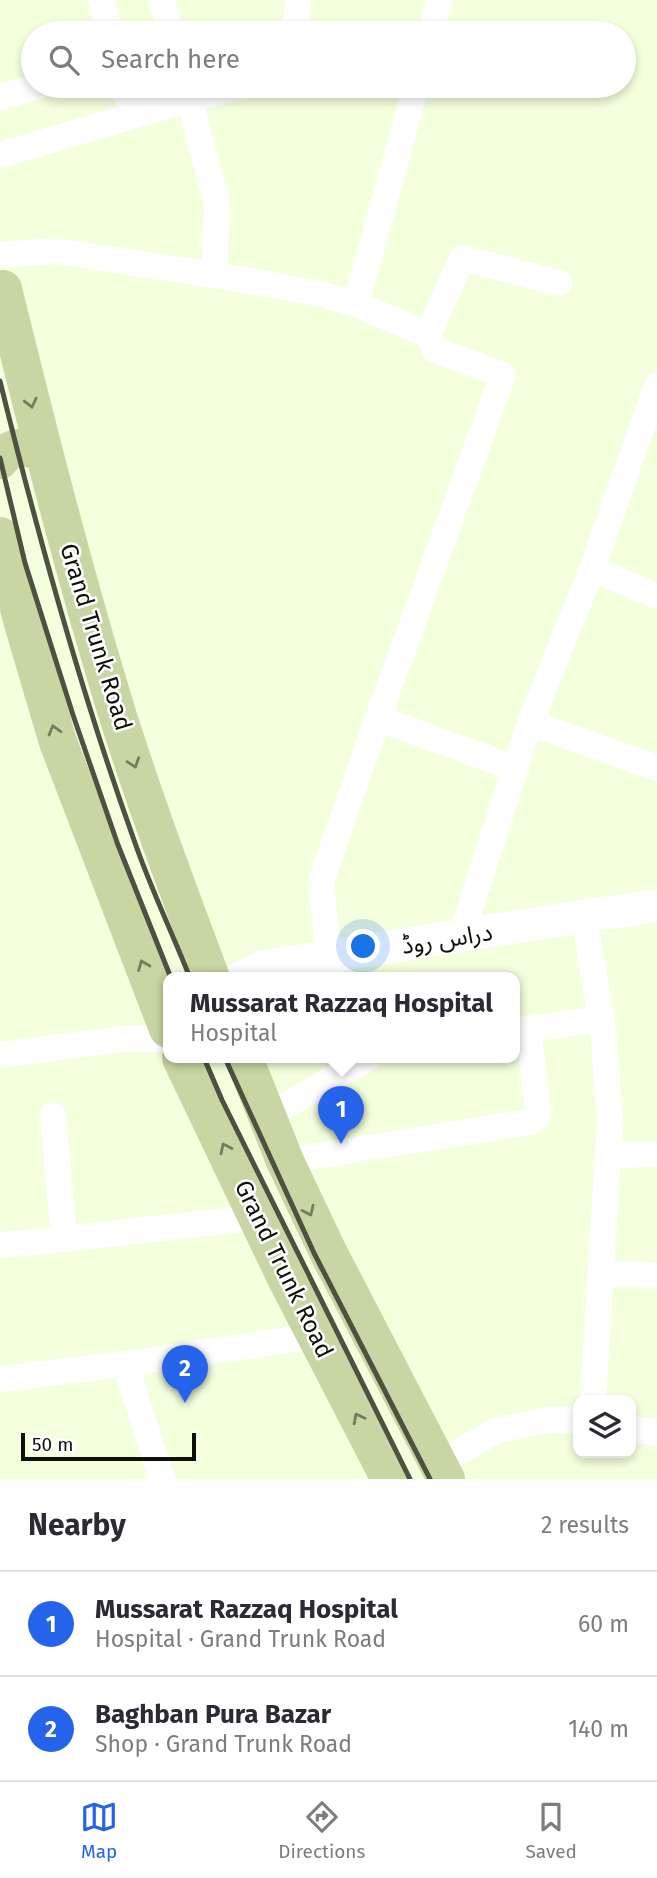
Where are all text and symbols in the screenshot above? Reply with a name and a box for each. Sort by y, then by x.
search box [21,21,636,98]
icon: search [45,41,83,79]
text: Search here [101,44,240,75]
one-way arrow [23,397,37,409]
street label: Grand Trunk Road [54,540,138,734]
one-way arrow [48,724,63,736]
one-way arrow [126,756,140,768]
street label: دراس روڈ [400,918,494,960]
your location [346,929,380,963]
one-way arrow [137,960,151,972]
popup [163,972,520,1063]
text: Mussarat Razzaq Hospital [190,988,493,1019]
text: Hospital [190,1019,277,1047]
pin: 1 [318,1086,364,1144]
one-way arrow [220,1143,234,1155]
street label: Grand Trunk Road [229,1176,339,1362]
one-way arrow [301,1204,315,1216]
pin: 2 [162,1345,208,1403]
map controls [573,1395,636,1458]
button: layers [573,1395,636,1458]
one-way arrow [353,1413,366,1426]
scale bar [21,1430,196,1462]
text: 50 m [32,1433,73,1456]
text: Nearby [28,1507,126,1543]
text: 2 results [541,1511,629,1539]
text: Mussarat Razzaq Hospital [95,1594,398,1625]
text: 1 [46,1610,56,1638]
text: 60 m [578,1610,629,1638]
text: Hospital · Grand Trunk Road [95,1625,386,1653]
text: Baghban Pura Bazar [95,1699,331,1730]
text: 2 [45,1715,57,1743]
text: 140 m [568,1715,629,1743]
text: Shop · Grand Trunk Road [95,1730,352,1758]
tab: Map [80,1798,118,1863]
tab: Directions [278,1798,365,1863]
tab: Saved [526,1798,577,1863]

